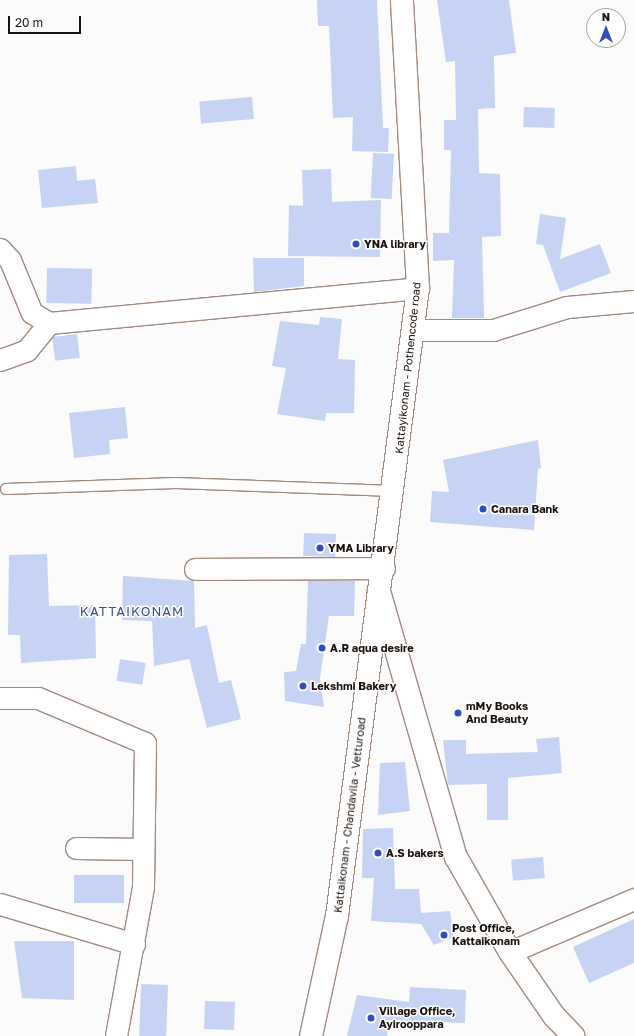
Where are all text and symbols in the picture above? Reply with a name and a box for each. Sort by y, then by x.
scale bar [10,8,83,34]
north arrow [586,8,626,48]
text: N [602,10,610,23]
text: 20 m [15,15,43,30]
place label: YNA library [364,237,426,251]
marker: YNA library [351,239,361,249]
street label: Kattayikonam - Pothencode road [392,281,424,455]
place label: Canara Bank [491,502,559,516]
marker: Canara Bank [478,504,488,514]
place label: YMA Library [328,541,394,555]
marker: YMA Library [315,543,325,553]
district label: KATTAIKONAM [80,603,184,619]
place label: A.R aqua desire [330,641,414,655]
marker: A.R aqua desire [317,643,327,653]
place label: Lekshmi Bakery [311,679,396,693]
marker: Lekshmi Bakery [298,681,308,691]
place label: mMy Books And Beauty [466,700,528,726]
marker: mMy Books And Beauty [453,708,463,718]
street label: Kattaikonam - Chandavila - Vetturoad [331,716,369,914]
place label: A.S bakers [386,846,444,860]
marker: A.S bakers [373,848,383,858]
place label: Post Office, Kattaikonam [452,922,520,948]
marker: Post Office, Kattaikonam [439,930,449,940]
place label: Village Office, Ayirooppara [379,1005,455,1031]
marker: Village Office, Ayirooppara [366,1013,376,1023]

